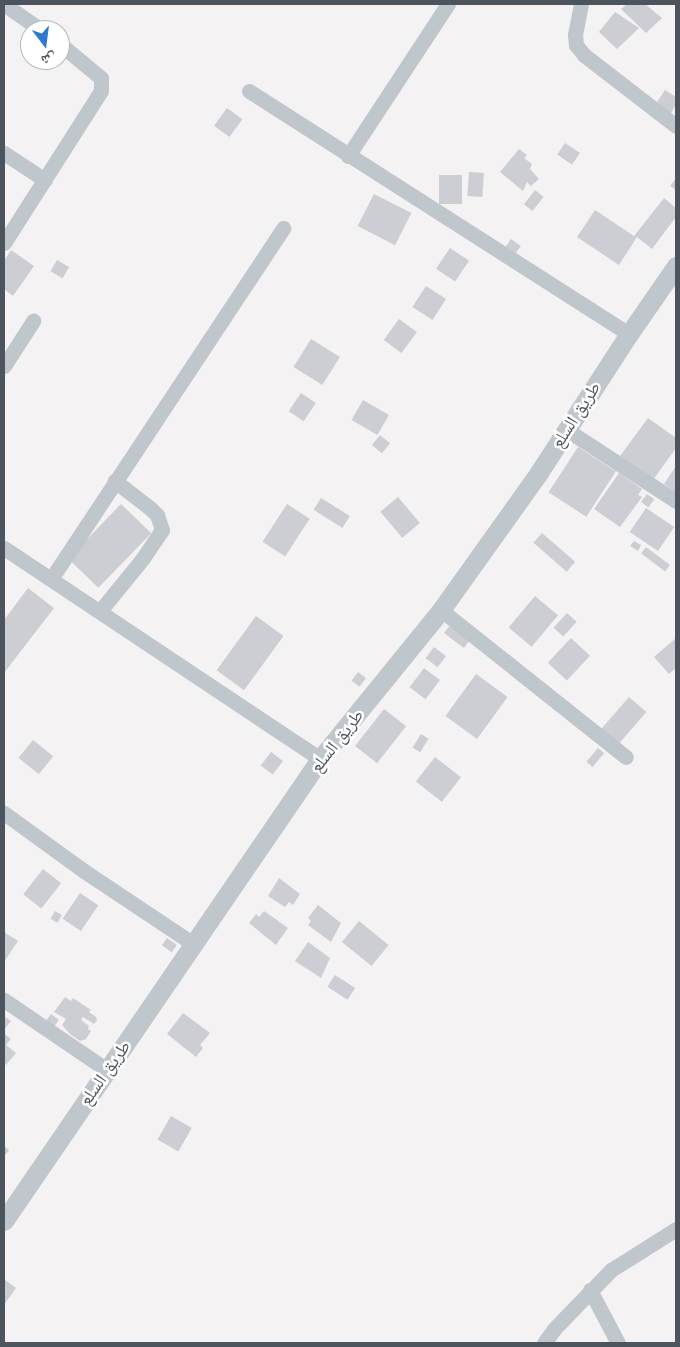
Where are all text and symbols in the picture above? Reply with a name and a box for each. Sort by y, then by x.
north arrow [20,20,70,70]
text: ش [39,49,58,69]
street label: طريق السلع [547,378,605,452]
street label: طريق السلع [306,705,368,777]
street label: طريق السلع [75,1036,135,1110]

